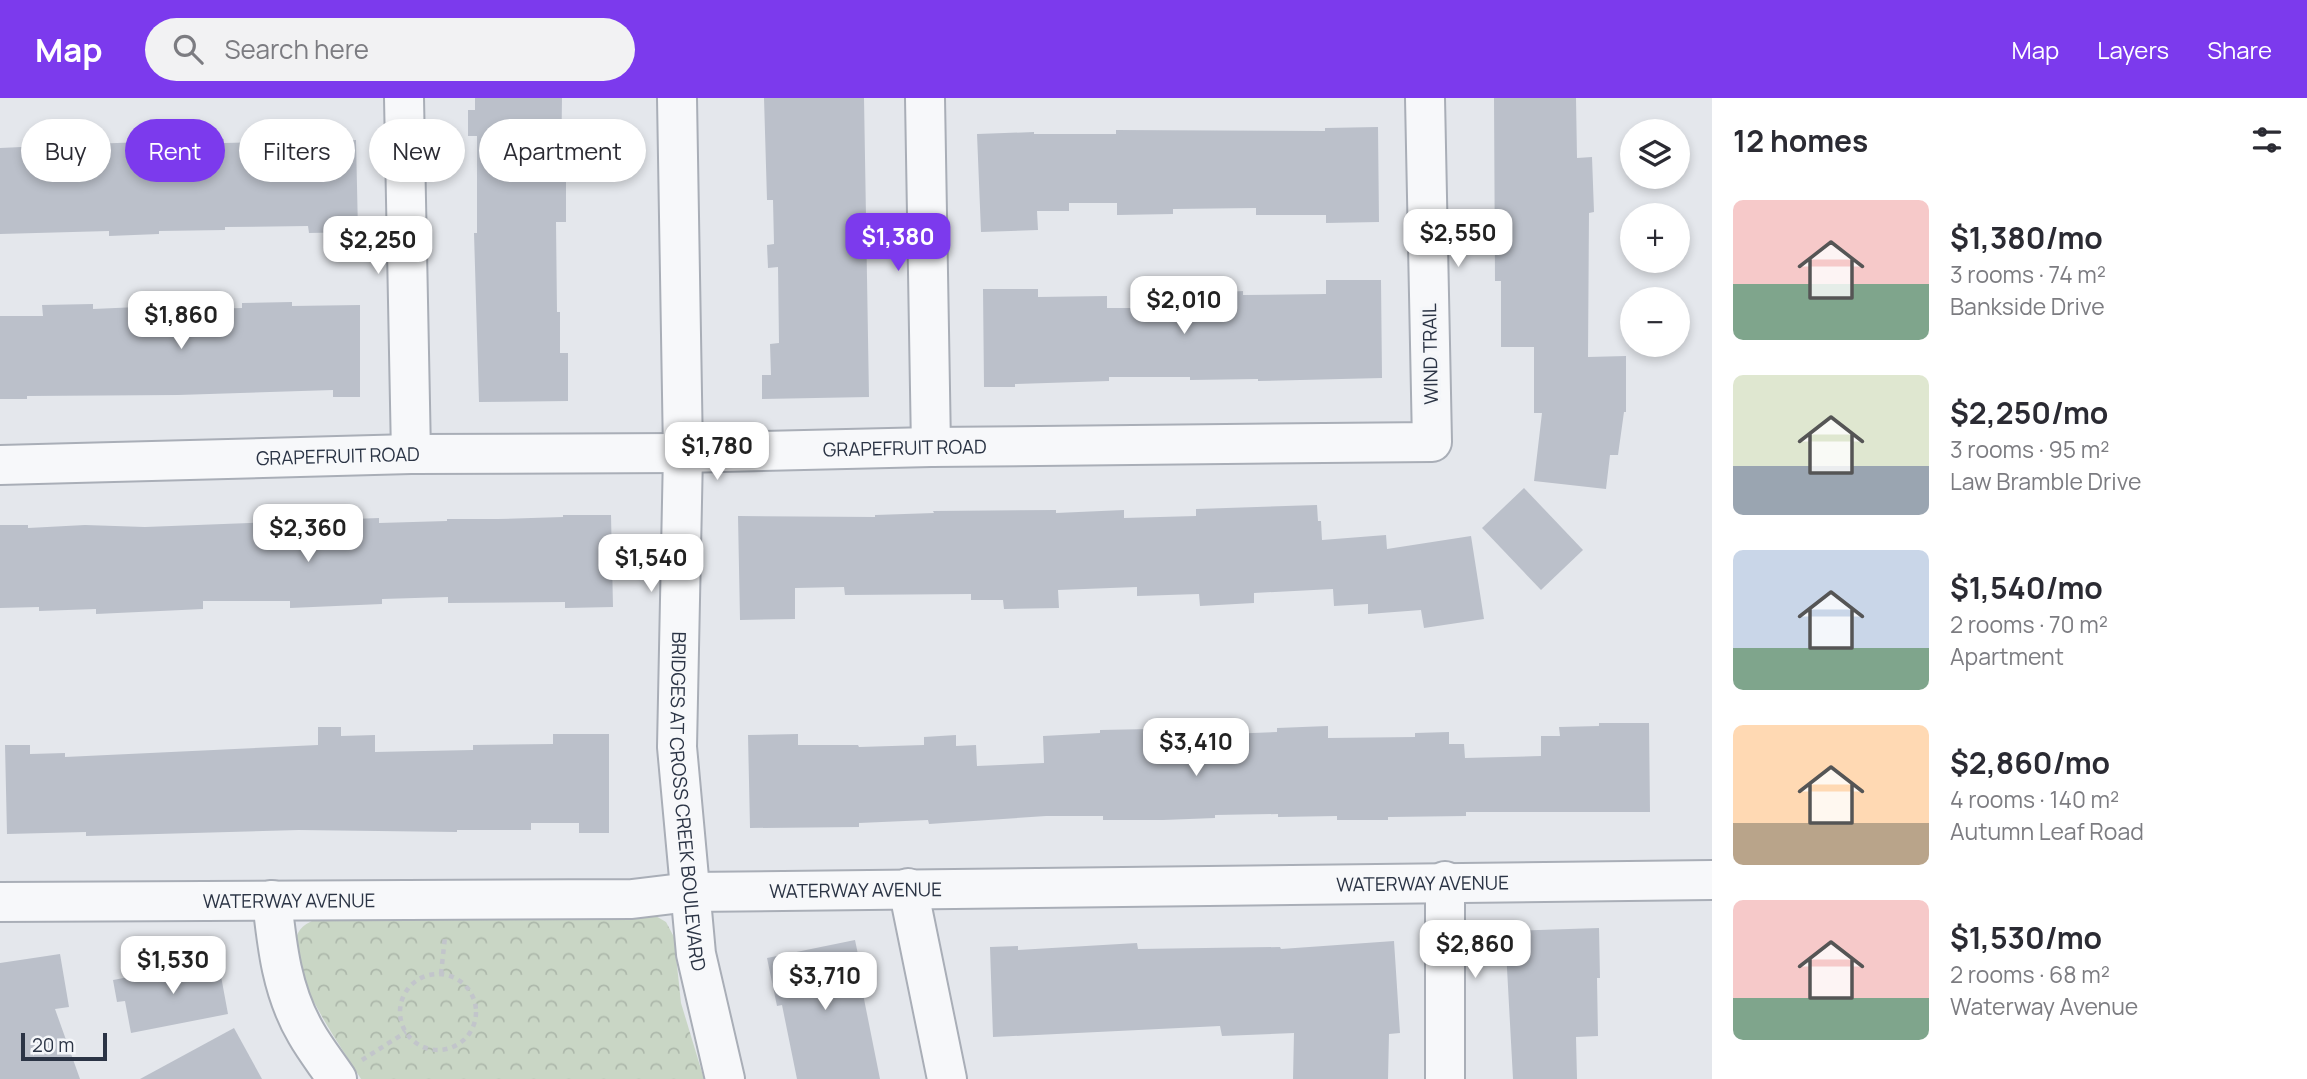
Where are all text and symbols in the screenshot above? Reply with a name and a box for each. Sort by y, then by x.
search box [145,18,635,81]
text: Map [35,27,103,72]
icon: search [169,30,207,68]
text: Search here [225,31,369,67]
text: Map [2012,33,2059,66]
text: Layers [2097,33,2169,66]
text: Share [2207,33,2272,66]
chip: Buy [21,119,111,182]
chip: Rent [125,119,225,182]
chip: Filters [239,119,355,182]
chip: New [369,119,465,182]
chip: Apartment [479,119,646,182]
map controls [1620,119,1690,357]
button: layers [1620,119,1690,189]
text: 12 homes [1733,120,1868,161]
icon: filters [2248,121,2286,159]
button: + [1620,203,1690,273]
pin: $2,550 [1401,209,1515,269]
pin: $1,380 [841,214,955,273]
pin: $2,250 [321,216,435,276]
text: $2,550 [1419,216,1497,248]
text: $1,380/mo [1950,217,2103,258]
text: $1,380 [861,220,935,252]
text: $2,250 [339,223,417,255]
icon: home [1789,228,1873,312]
text: 3 rooms · 74 m² [1950,258,2106,290]
pin: $2,010 [1127,276,1241,336]
text: $2,010 [1146,283,1222,315]
button: − [1620,287,1690,357]
text: Bankside Drive [1950,290,2105,322]
pin: $1,860 [124,292,238,351]
text: $1,860 [144,298,218,330]
street label: WIND TRAIL [1416,303,1444,405]
text: $2,250/mo [1950,392,2108,433]
icon: home [1789,403,1873,487]
pin: $1,780 [660,422,774,482]
text: $1,780 [681,429,753,461]
street label: GRAPEFRUIT ROAD [823,433,987,463]
text: 3 rooms · 95 m² [1950,433,2109,465]
street label: GRAPEFRUIT ROAD [256,441,420,471]
text: Law Bramble Drive [1950,465,2141,497]
pin: $2,360 [251,504,365,564]
text: $2,360 [269,511,347,543]
pin: $1,540 [594,534,708,594]
text: $1,540 [614,541,688,573]
text: $1,540/mo [1950,567,2103,608]
icon: home [1789,578,1873,662]
text: 2 rooms · 70 m² [1950,608,2108,640]
street label: BRIDGES AT CROSS CREEK BOULEVARD [664,631,713,974]
text: Apartment [1950,640,2064,672]
pin: $3,410 [1139,718,1253,778]
text: $3,410 [1159,725,1233,757]
text: $2,860/mo [1950,742,2110,783]
icon: home [1789,753,1873,837]
text: 4 rooms · 140 m² [1950,783,2119,815]
text: Autumn Leaf Road [1950,815,2144,847]
street label: WATERWAY AVENUE [1336,869,1509,897]
street label: WATERWAY AVENUE [769,876,942,904]
street label: WATERWAY AVENUE [203,887,375,914]
text: $1,530/mo [1950,917,2102,958]
pin: $2,860 [1418,920,1532,980]
text: $2,860 [1436,927,1514,959]
icon: home [1789,928,1873,1012]
pin: $1,530 [116,936,230,996]
text: $1,530 [137,943,209,975]
pin: $3,710 [768,953,882,1012]
text: 2 rooms · 68 m² [1950,958,2110,990]
text: $3,710 [789,959,861,991]
text: Waterway Avenue [1950,990,2138,1022]
scale bar [21,1030,107,1062]
text: 20 m [32,1032,74,1058]

